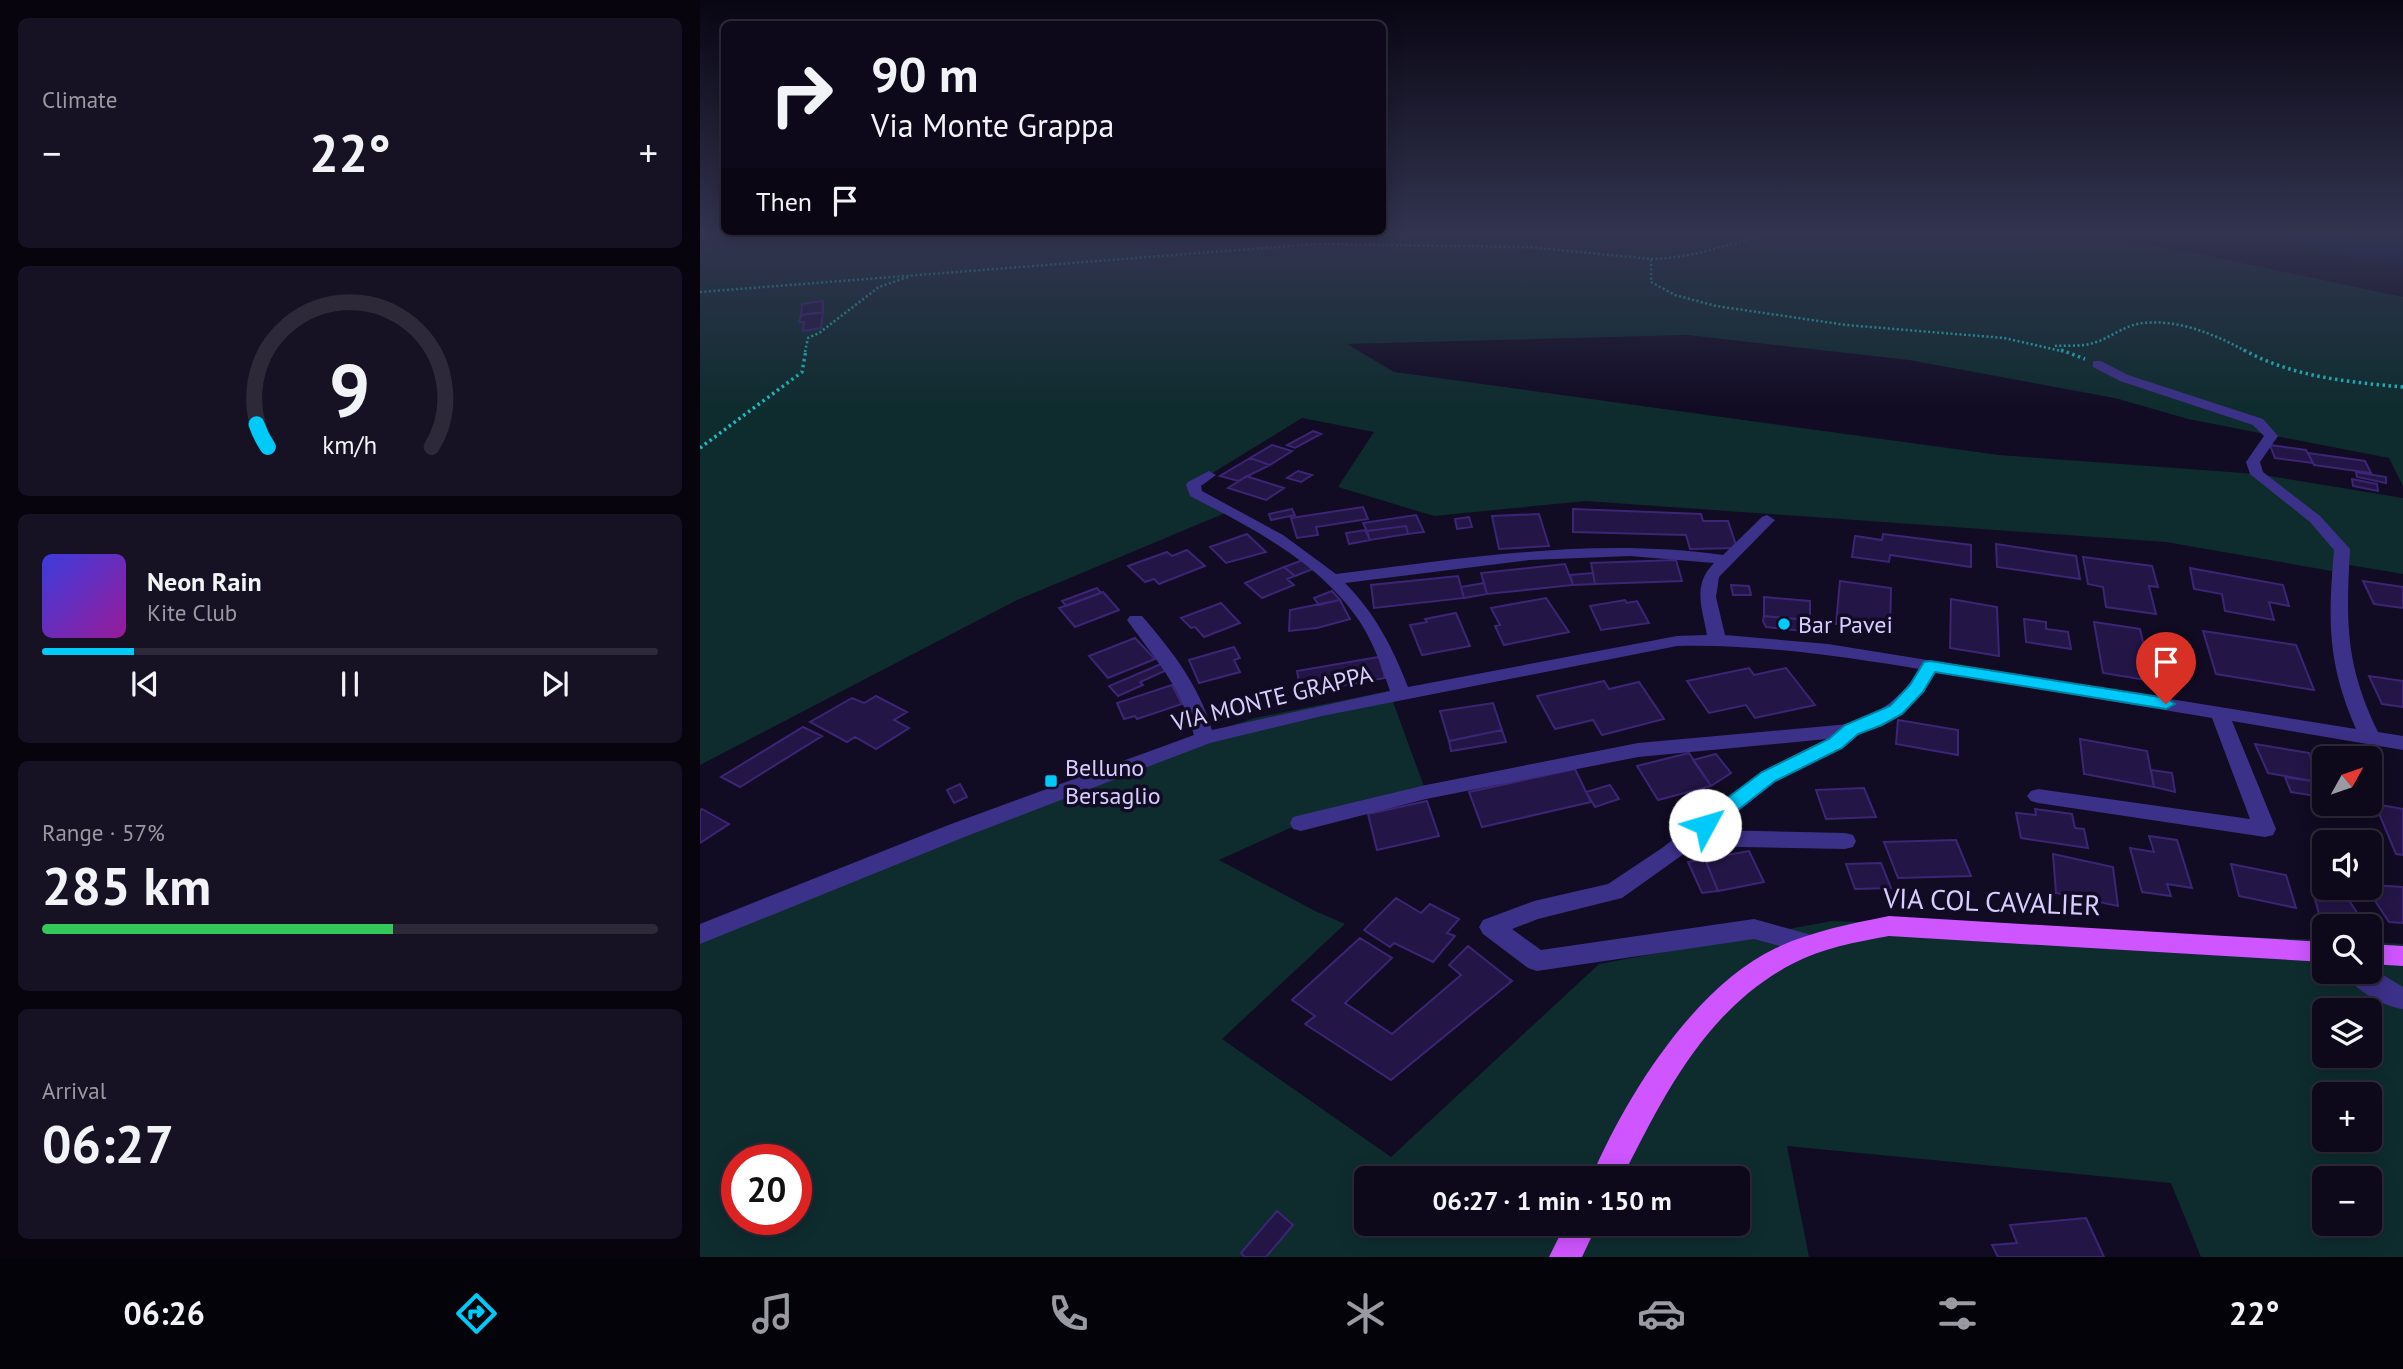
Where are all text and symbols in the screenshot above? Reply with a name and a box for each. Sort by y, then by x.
text: 90 m [871,42,978,106]
icon: right [756,49,847,140]
text: Climate [42,85,117,114]
text: Via Monte Grappa [871,104,1114,146]
text: 22° [309,119,391,186]
text: − [42,128,61,177]
text: + [639,128,658,177]
icon: arrive [826,182,864,220]
text: Then [756,185,812,218]
text: 9 [329,343,371,437]
text: km/h [323,428,377,460]
text: Neon Rain [147,565,262,598]
text: Kite Club [147,598,237,627]
place label: Bar Pavei [1798,609,1893,640]
marker: Bar Pavei [1776,616,1792,632]
pin [2136,632,2196,704]
icon: arrive [2147,643,2185,681]
street label: VIA MONTE GRAPPA [1167,658,1376,738]
icon: previous [126,665,164,703]
icon: pause [331,665,369,703]
icon: next [536,665,574,703]
north arrow [2312,746,2382,816]
map controls [2312,746,2382,1236]
place label: Belluno Bersaglio [1065,752,1161,811]
marker: Belluno Bersaglio [1043,773,1059,789]
position arrow [1668,788,1742,862]
text: Range · 57% [42,818,165,847]
button: sound [2312,830,2382,900]
text: 285 km [42,852,211,919]
street label: VIA COL CAVALIER [1882,879,2101,923]
button: search [2312,914,2382,984]
button: layers [2312,998,2382,1068]
text: Arrival [42,1076,106,1105]
button: + [2312,1082,2382,1152]
text: 06:27 [42,1110,174,1177]
speed limit sign: 20 [721,1144,812,1235]
button: − [2312,1166,2382,1236]
text: 06:27 · 1 min · 150 m [1432,1184,1672,1217]
icon: directions [452,1289,501,1338]
icon: music [748,1289,797,1338]
icon: phone [1044,1289,1093,1338]
icon: climate [1341,1289,1390,1338]
icon: car [1637,1289,1686,1338]
icon: filters [1933,1289,1982,1338]
text: 06:26 [124,1292,205,1334]
text: 22° [2229,1292,2279,1334]

